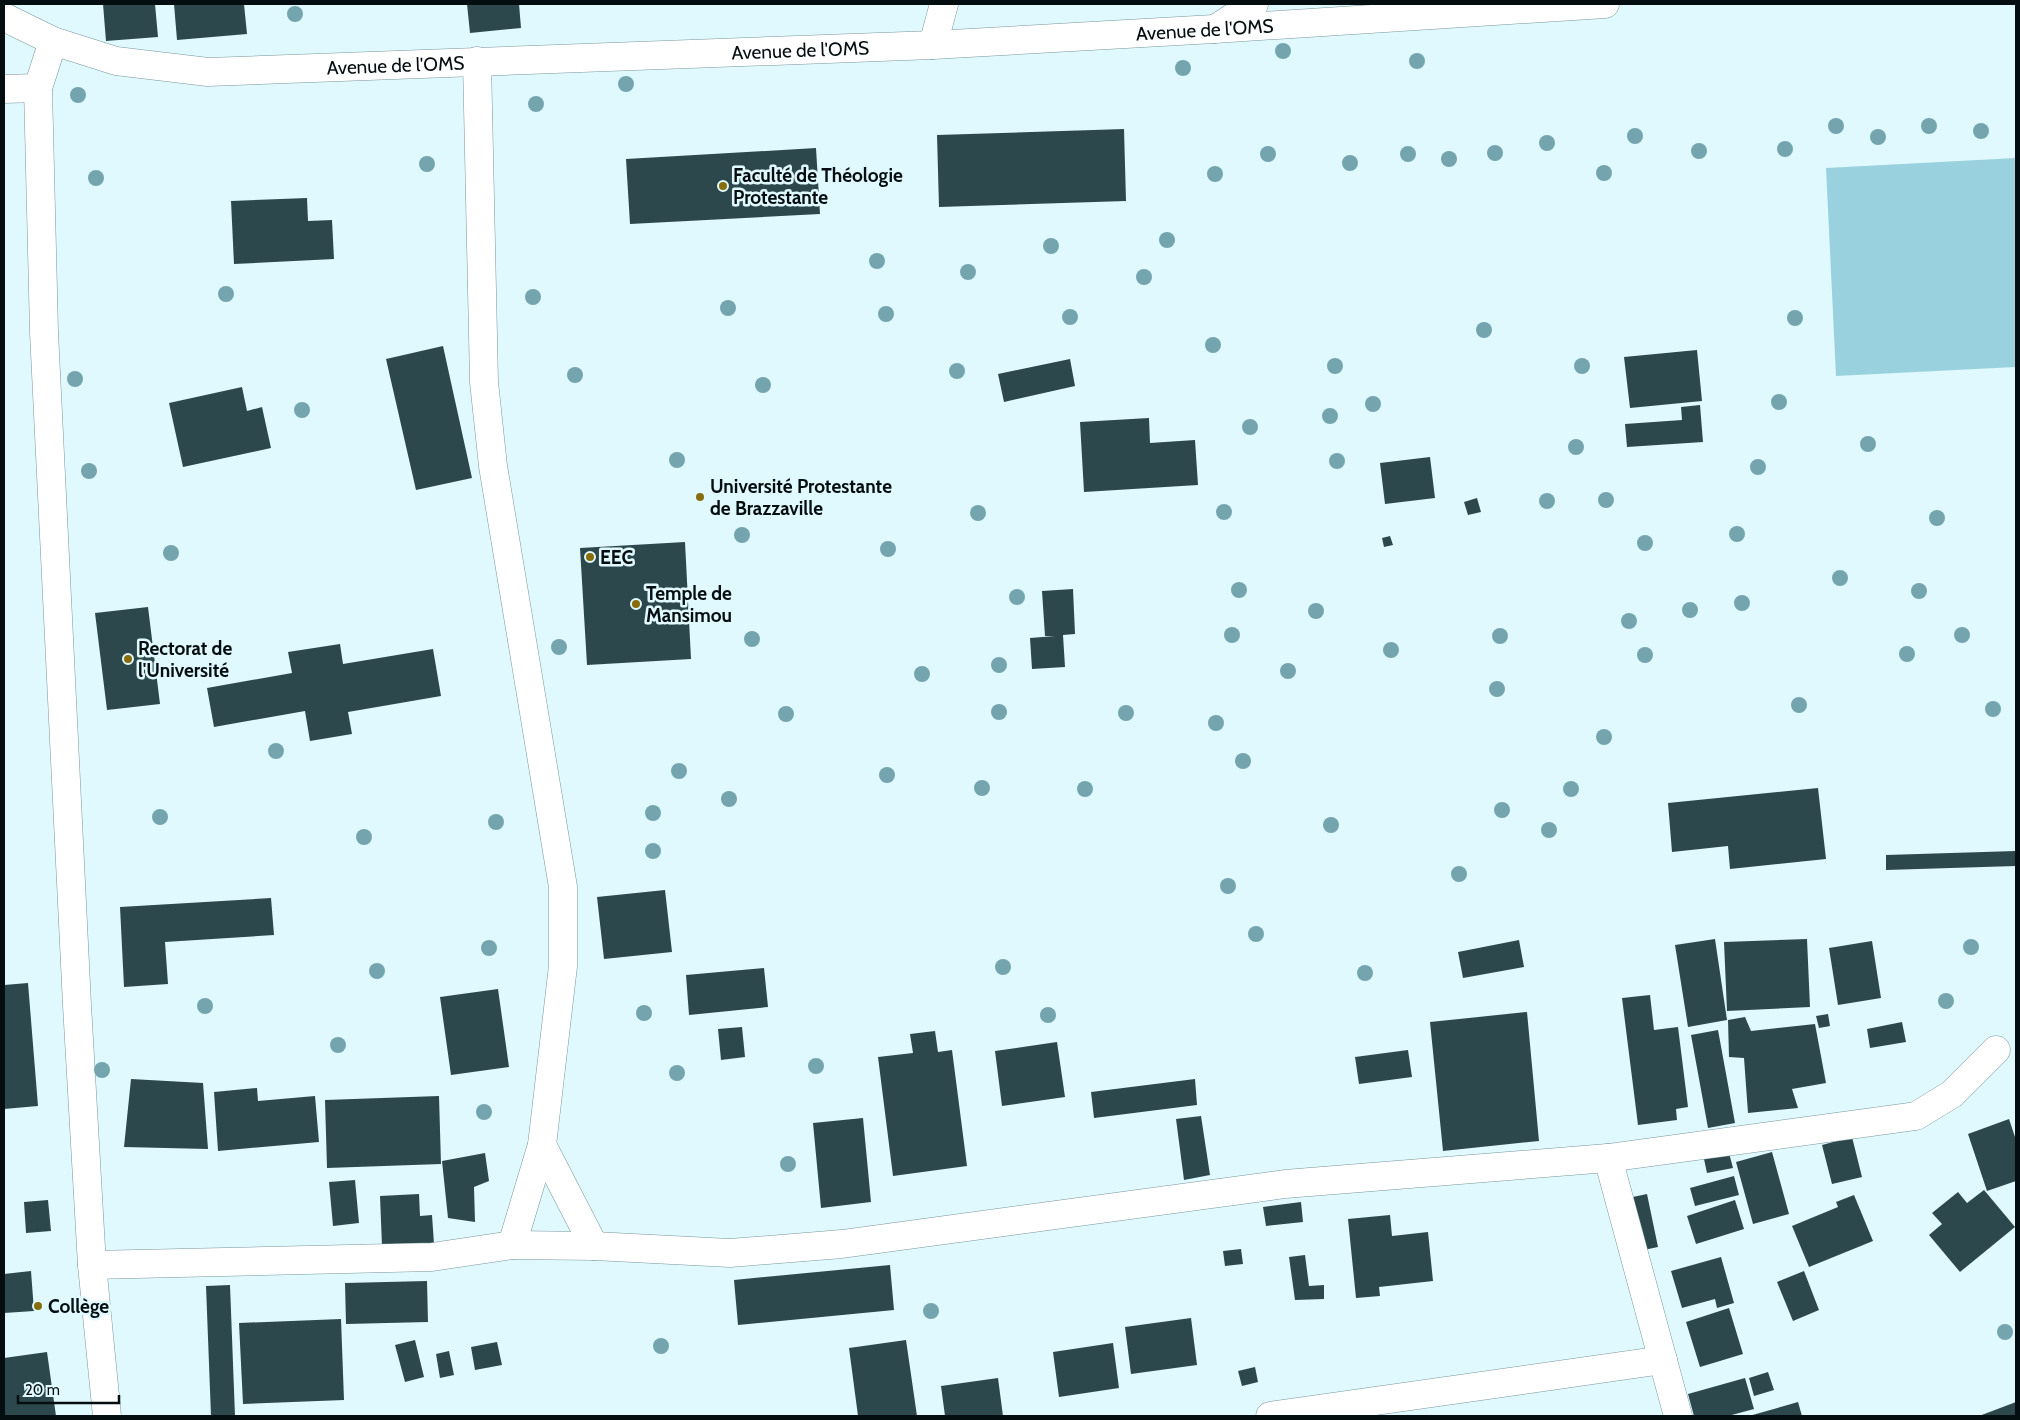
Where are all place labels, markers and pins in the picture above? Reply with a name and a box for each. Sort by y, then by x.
place label: Faculté de Théologie Protestante [733,164,903,209]
marker: Faculté de Théologie Protestante [717,180,729,192]
place label: Université Protestante de Brazzaville [710,475,892,520]
marker: Université Protestante de Brazzaville [694,491,706,503]
place label: EEC [600,546,633,569]
marker: EEC [584,551,596,563]
place label: Temple de Mansimou [646,582,732,627]
marker: Temple de Mansimou [630,598,642,610]
place label: Rectorat de l'Université [138,637,232,682]
marker: Rectorat de l'Université [122,653,134,665]
place label: Collège [48,1295,109,1318]
marker: Collège [32,1300,44,1312]

